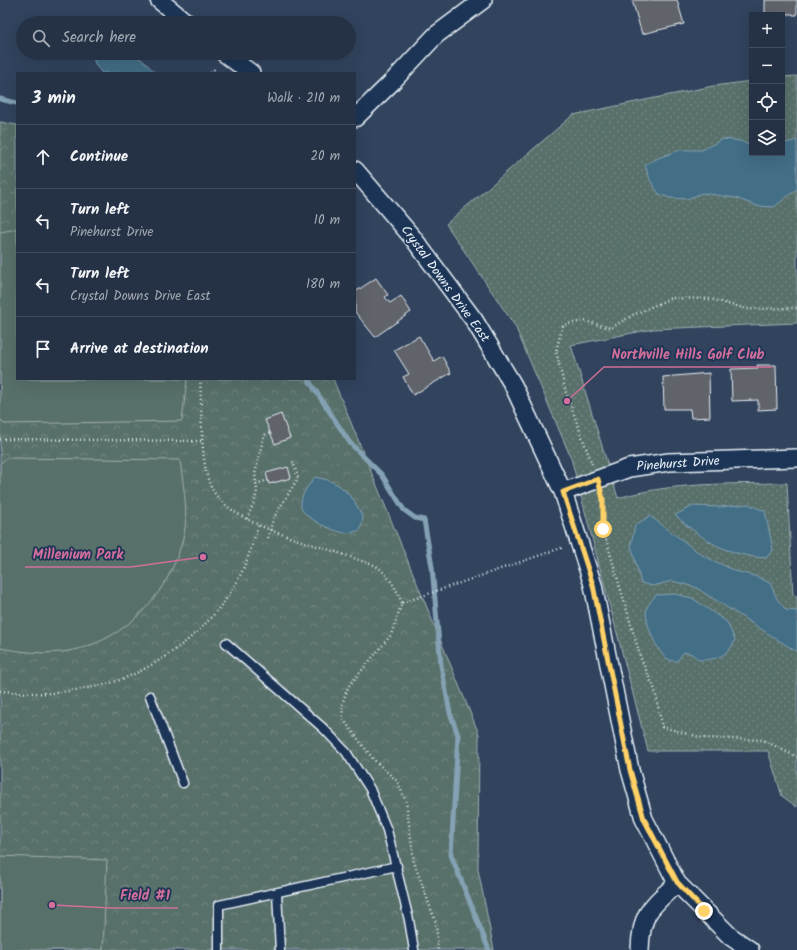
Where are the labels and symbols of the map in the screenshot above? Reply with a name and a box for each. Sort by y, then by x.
street label: Crystal Downs Drive East [395,221,495,348]
callout: Northville Hills Golf Club [604,341,772,367]
text: Northville Hills Golf Club [612,344,764,366]
street label: Pinehurst Drive [636,451,720,477]
route start [594,520,612,538]
callout: Millenium Park [25,541,131,567]
text: Millenium Park [33,544,124,566]
callout: Field #1 [112,882,178,908]
text: Field #1 [120,885,171,907]
route end [695,902,713,920]

